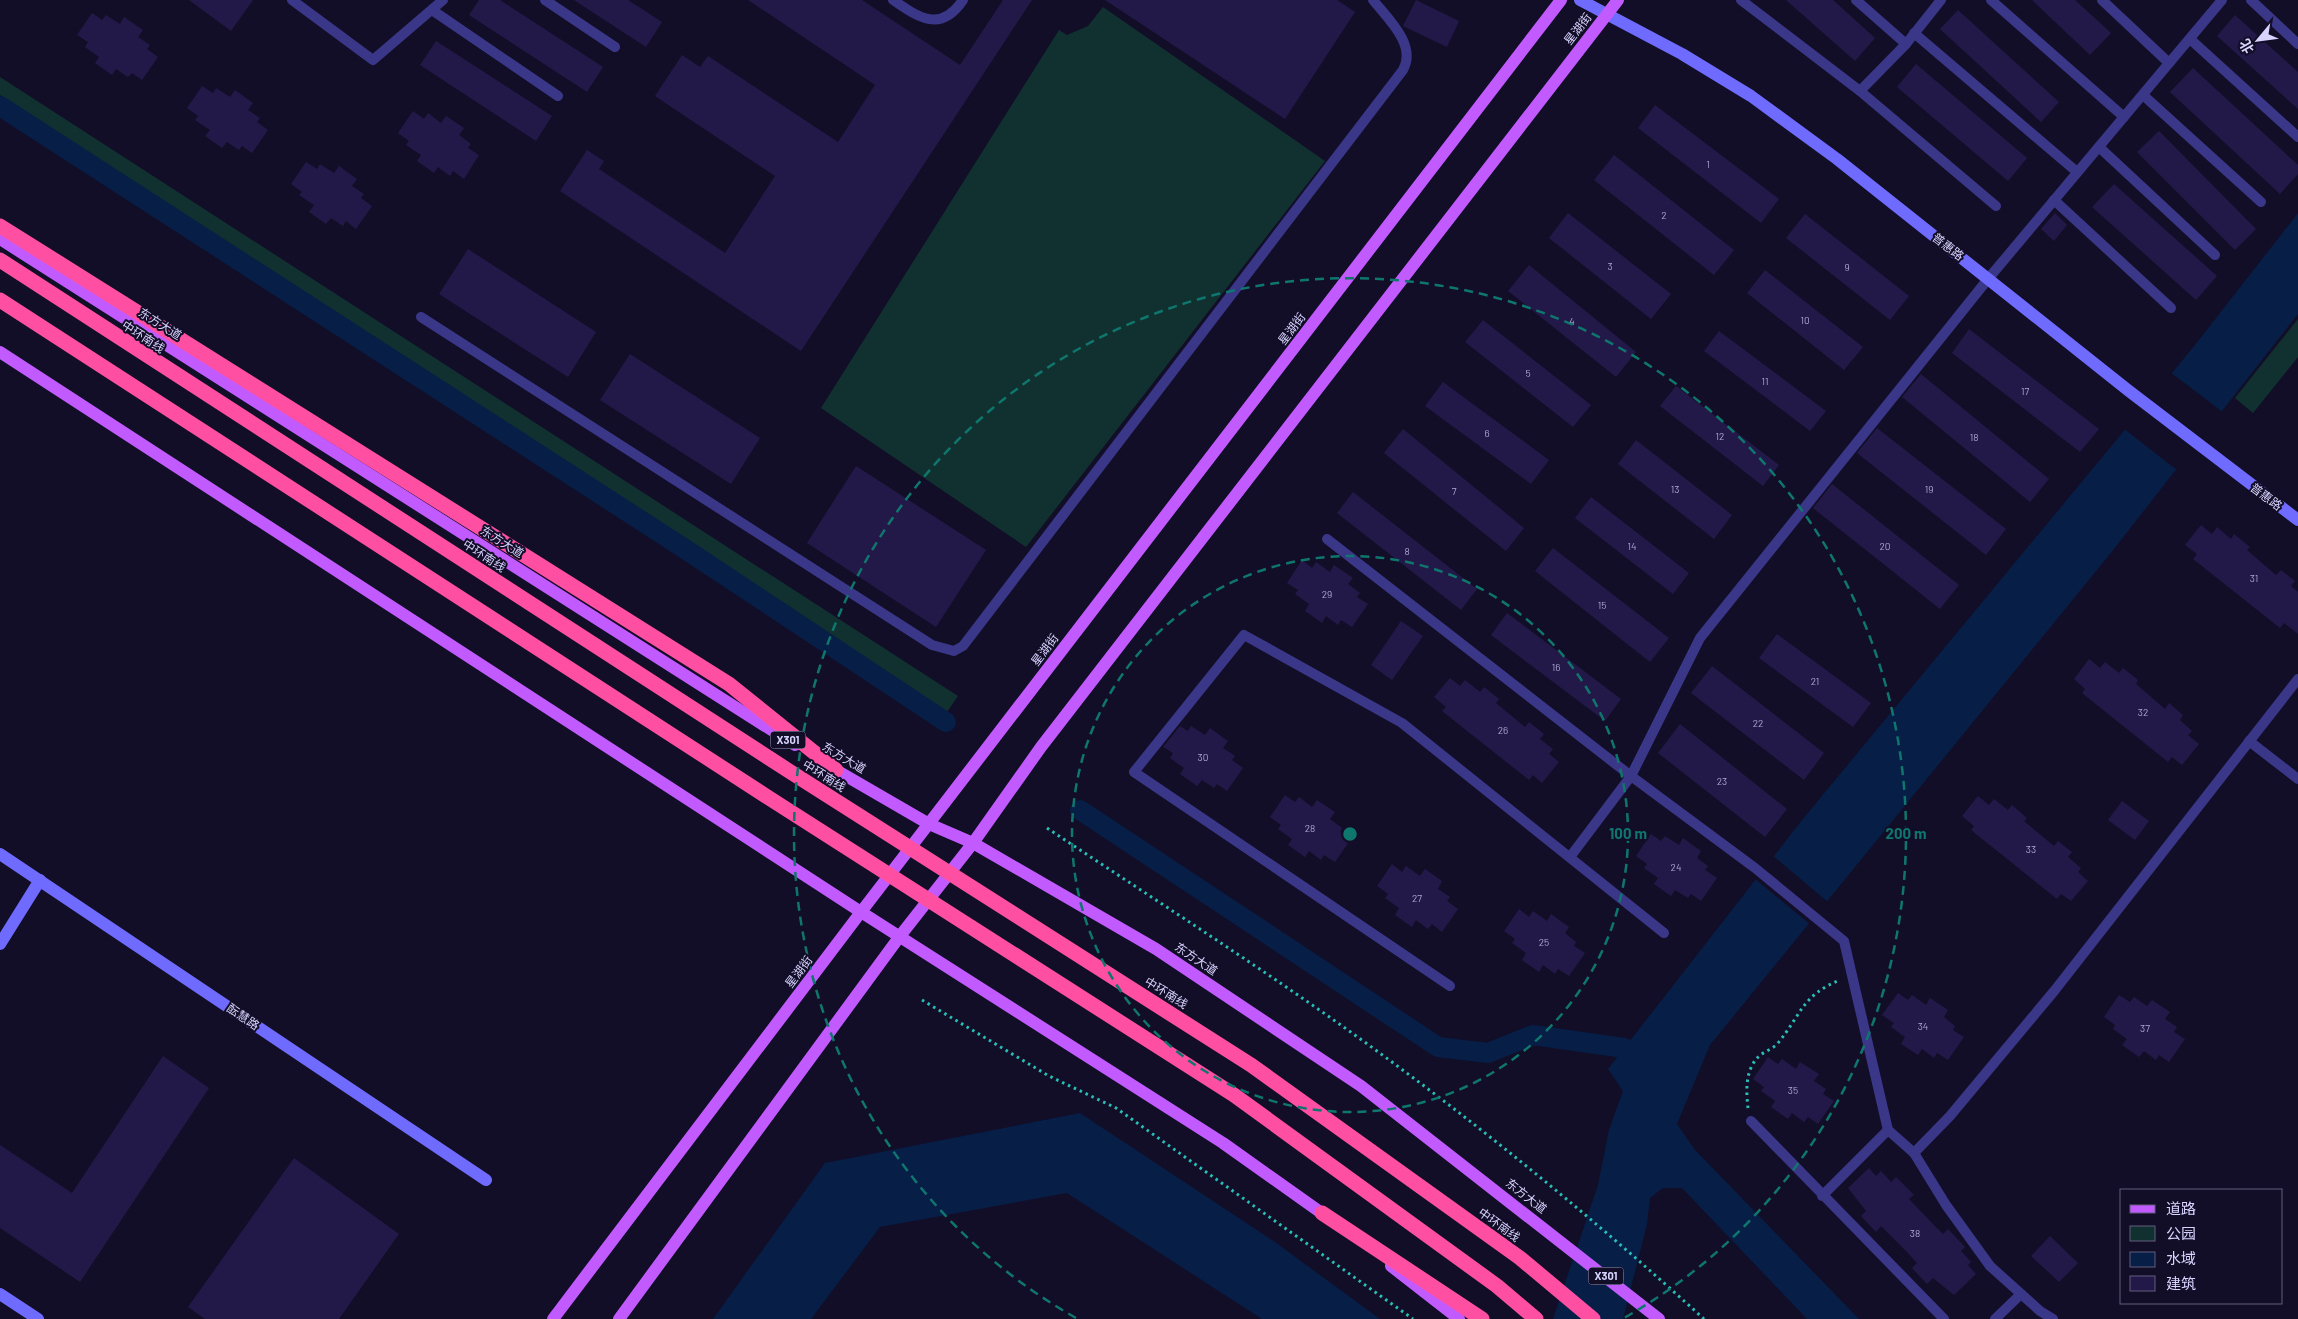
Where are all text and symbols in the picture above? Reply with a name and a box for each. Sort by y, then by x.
street label: 星湖街 [1561,10,1594,47]
north arrow [2233,15,2283,65]
text: 北 [2235,36,2257,57]
house number: 1 [1706,158,1710,170]
house number: 2 [1661,209,1667,221]
street label: 普惠路 [1930,230,1967,263]
house number: 3 [1607,260,1613,272]
house number: 9 [1844,261,1850,273]
street label: 东方大道 [136,304,185,342]
street label: 星湖街 [1275,310,1308,347]
house number: 10 [1800,314,1810,326]
house number: 4 [1569,315,1575,327]
street label: 中环南线 [120,317,167,355]
house number: 5 [1525,367,1531,379]
house number: 11 [1761,375,1769,387]
house number: 17 [2021,385,2029,397]
house number: 6 [1484,427,1490,439]
house number: 12 [1716,430,1724,442]
house number: 18 [1970,431,1978,443]
street label: 普惠路 [2248,480,2285,513]
house number: 13 [1671,483,1679,495]
house number: 19 [1925,483,1933,495]
house number: 7 [1452,485,1457,497]
street label: 东方大道 [478,522,527,560]
street label: 中环南线 [461,536,508,574]
house number: 14 [1627,540,1637,552]
house number: 20 [1879,540,1891,552]
house number: 8 [1404,545,1410,557]
house number: 31 [2250,572,2258,584]
house number: 29 [1322,588,1332,600]
house number: 15 [1598,599,1606,611]
street label: 星湖街 [1028,631,1061,668]
house number: 16 [1552,661,1560,673]
house number: 21 [1811,675,1819,687]
house number: 32 [2138,706,2148,718]
house number: 22 [1753,717,1763,729]
house number: 26 [1498,724,1508,736]
road number: X301 [770,732,806,748]
street label: 东方大道 [820,739,869,776]
house number: 30 [1198,751,1208,763]
street label: 中环南线 [800,756,849,794]
house number: 23 [1717,775,1727,787]
house number: 28 [1305,822,1315,834]
text: 100 m [1609,824,1647,842]
text: 200 m [1885,824,1927,842]
centre of rings [1341,825,1359,843]
house number: 33 [2026,843,2036,855]
house number: 24 [1671,861,1681,873]
house number: 27 [1412,892,1422,904]
house number: 25 [1539,936,1549,948]
street label: 东方大道 [1173,939,1220,977]
street label: 星湖街 [782,953,815,990]
street label: 中环南线 [1142,973,1191,1011]
street label: 酝慧路 [225,1000,262,1032]
house number: 34 [1918,1020,1928,1032]
house number: 37 [2140,1022,2150,1034]
house number: 35 [1788,1084,1798,1096]
street label: 东方大道 [1503,1175,1550,1216]
legend [2120,1189,2283,1304]
text: 道路 [2166,1199,2196,1217]
street label: 中环南线 [1476,1204,1523,1244]
text: 公园 [2166,1224,2196,1242]
house number: 38 [1910,1227,1920,1239]
text: 水域 [2166,1249,2196,1267]
road number: X301 [1588,1268,1624,1284]
text: 建筑 [2166,1274,2196,1292]

